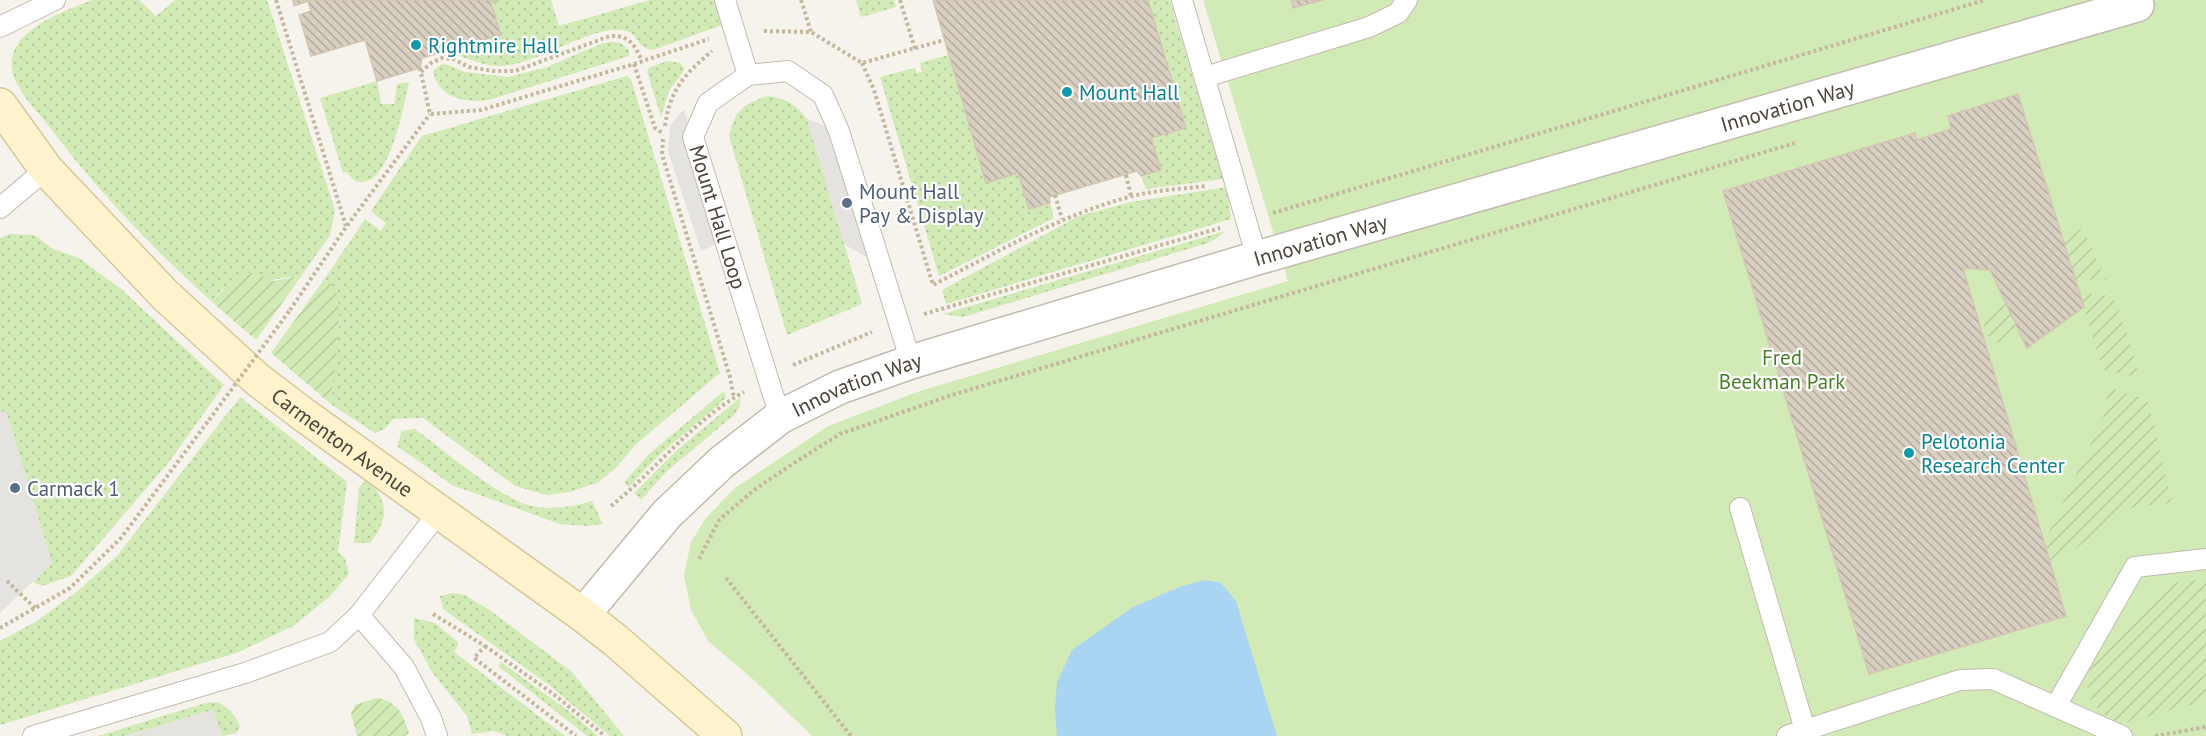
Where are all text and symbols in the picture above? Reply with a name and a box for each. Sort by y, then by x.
place label: Rightmire Hall [428,32,559,59]
marker: Rightmire Hall [409,38,423,52]
street label: Innovation Way [1717,73,1858,138]
place label: Mount Hall [1079,79,1179,106]
marker: Mount Hall [1060,85,1074,99]
street label: Mount Hall Loop [683,142,753,292]
place label: Mount Hall Pay & Display [859,178,984,229]
marker: Mount Hall Pay & Display [840,196,854,210]
street label: Innovation Way [1250,208,1391,272]
park label: Fred Beekman Park [1719,344,1845,395]
street label: Innovation Way [787,346,925,423]
street label: Carmenton Avenue [266,382,419,503]
place label: Pelotonia Research Center [1921,428,2065,479]
marker: Pelotonia Research Center [1902,446,1916,460]
place label: Carmack 1 [27,475,120,502]
marker: Carmack 1 [8,481,22,495]

